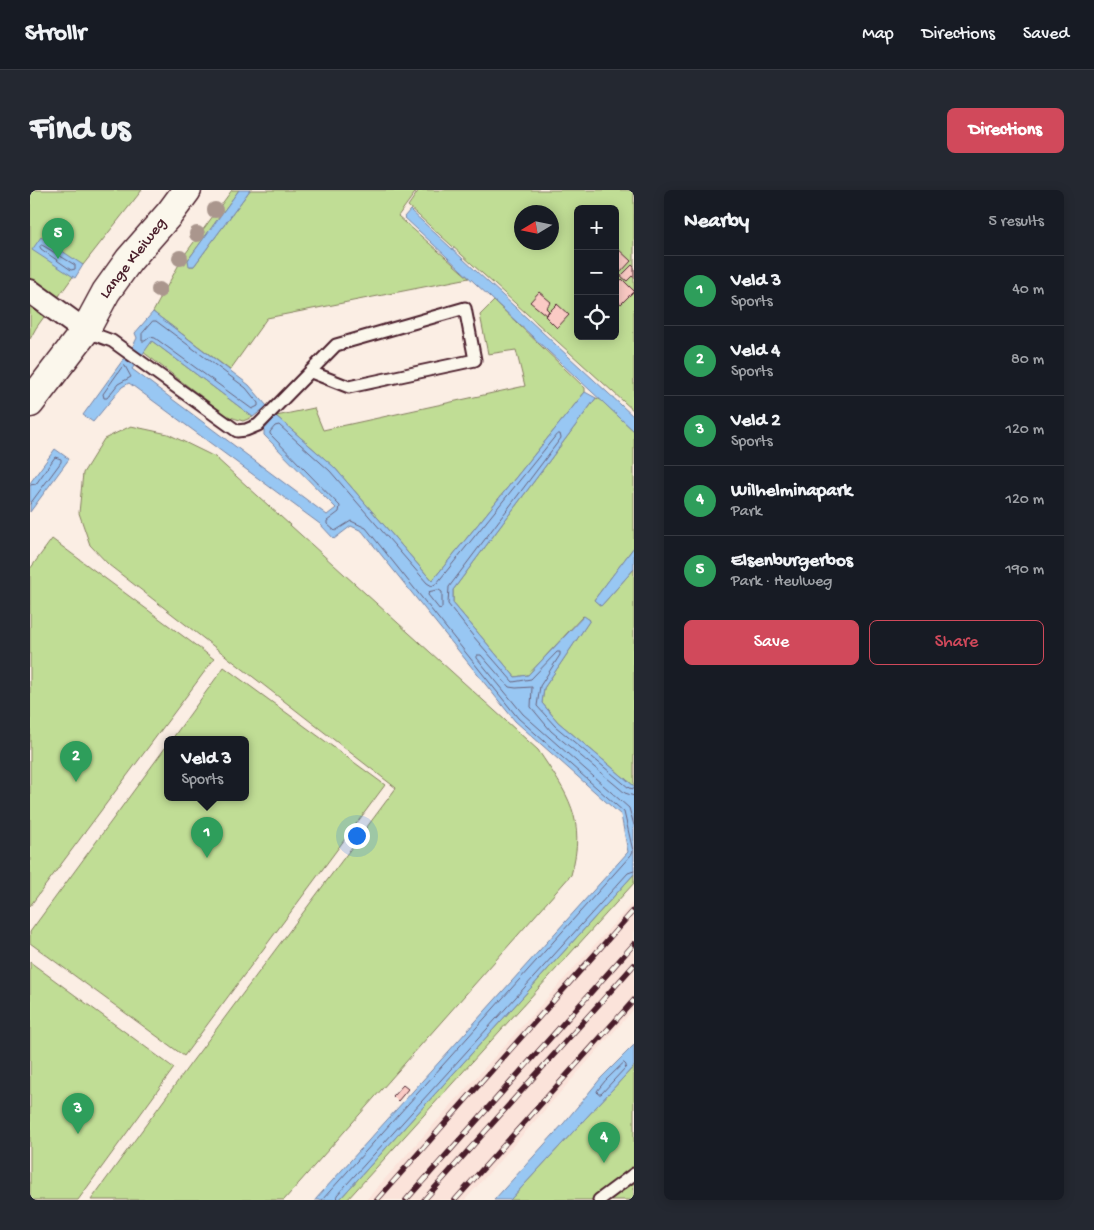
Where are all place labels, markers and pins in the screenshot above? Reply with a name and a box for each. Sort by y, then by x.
pin: 5 [42,218,74,259]
pin: 2 [60,741,92,782]
pin: 1 [191,817,223,858]
pin: 3 [62,1093,94,1134]
pin: 4 [588,1122,620,1163]

